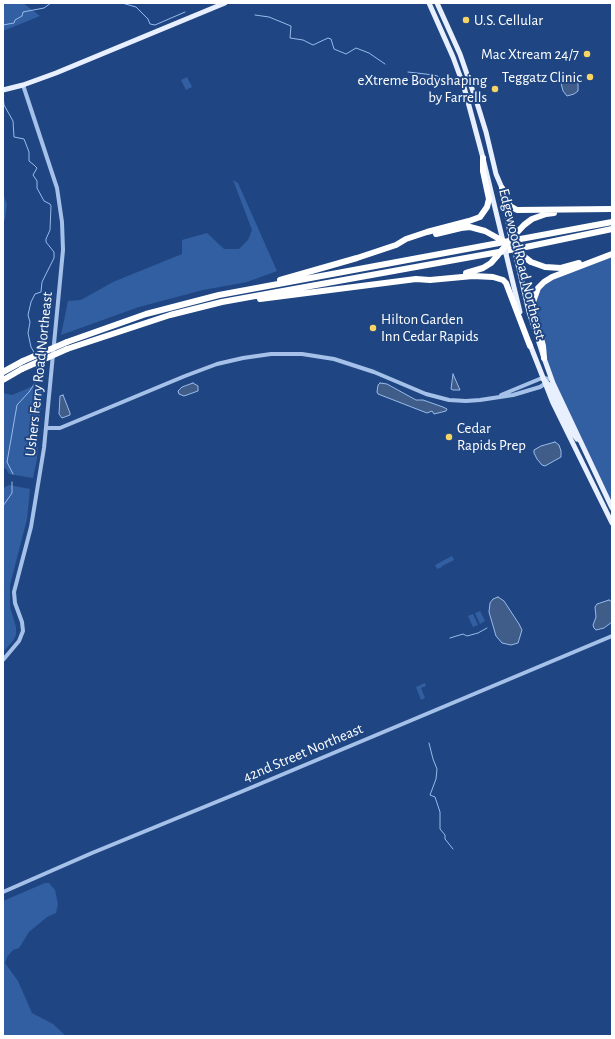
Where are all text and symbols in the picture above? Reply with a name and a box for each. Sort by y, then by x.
place label: U.S. Cellular [474,11,543,29]
marker: U.S. Cellular [461,15,471,25]
place label: Mac Xtream 24/7 [481,45,579,63]
marker: Mac Xtream 24/7 [582,49,592,59]
place label: Teggatz Clinic [502,68,582,86]
place label: eXtreme Bodyshaping by Farrells [357,71,487,106]
marker: Teggatz Clinic [585,72,595,82]
marker: eXtreme Bodyshaping by Farrells [490,84,500,94]
street label: Edgewood Road Northeast [495,187,549,341]
street label: Ushers Ferry Road Northeast [21,291,57,457]
place label: Hilton Garden Inn Cedar Rapids [381,310,478,345]
marker: Hilton Garden Inn Cedar Rapids [368,323,378,333]
place label: Cedar Rapids Prep [457,419,526,454]
marker: Cedar Rapids Prep [444,432,454,442]
street label: 42nd Street Northeast [240,720,366,786]

